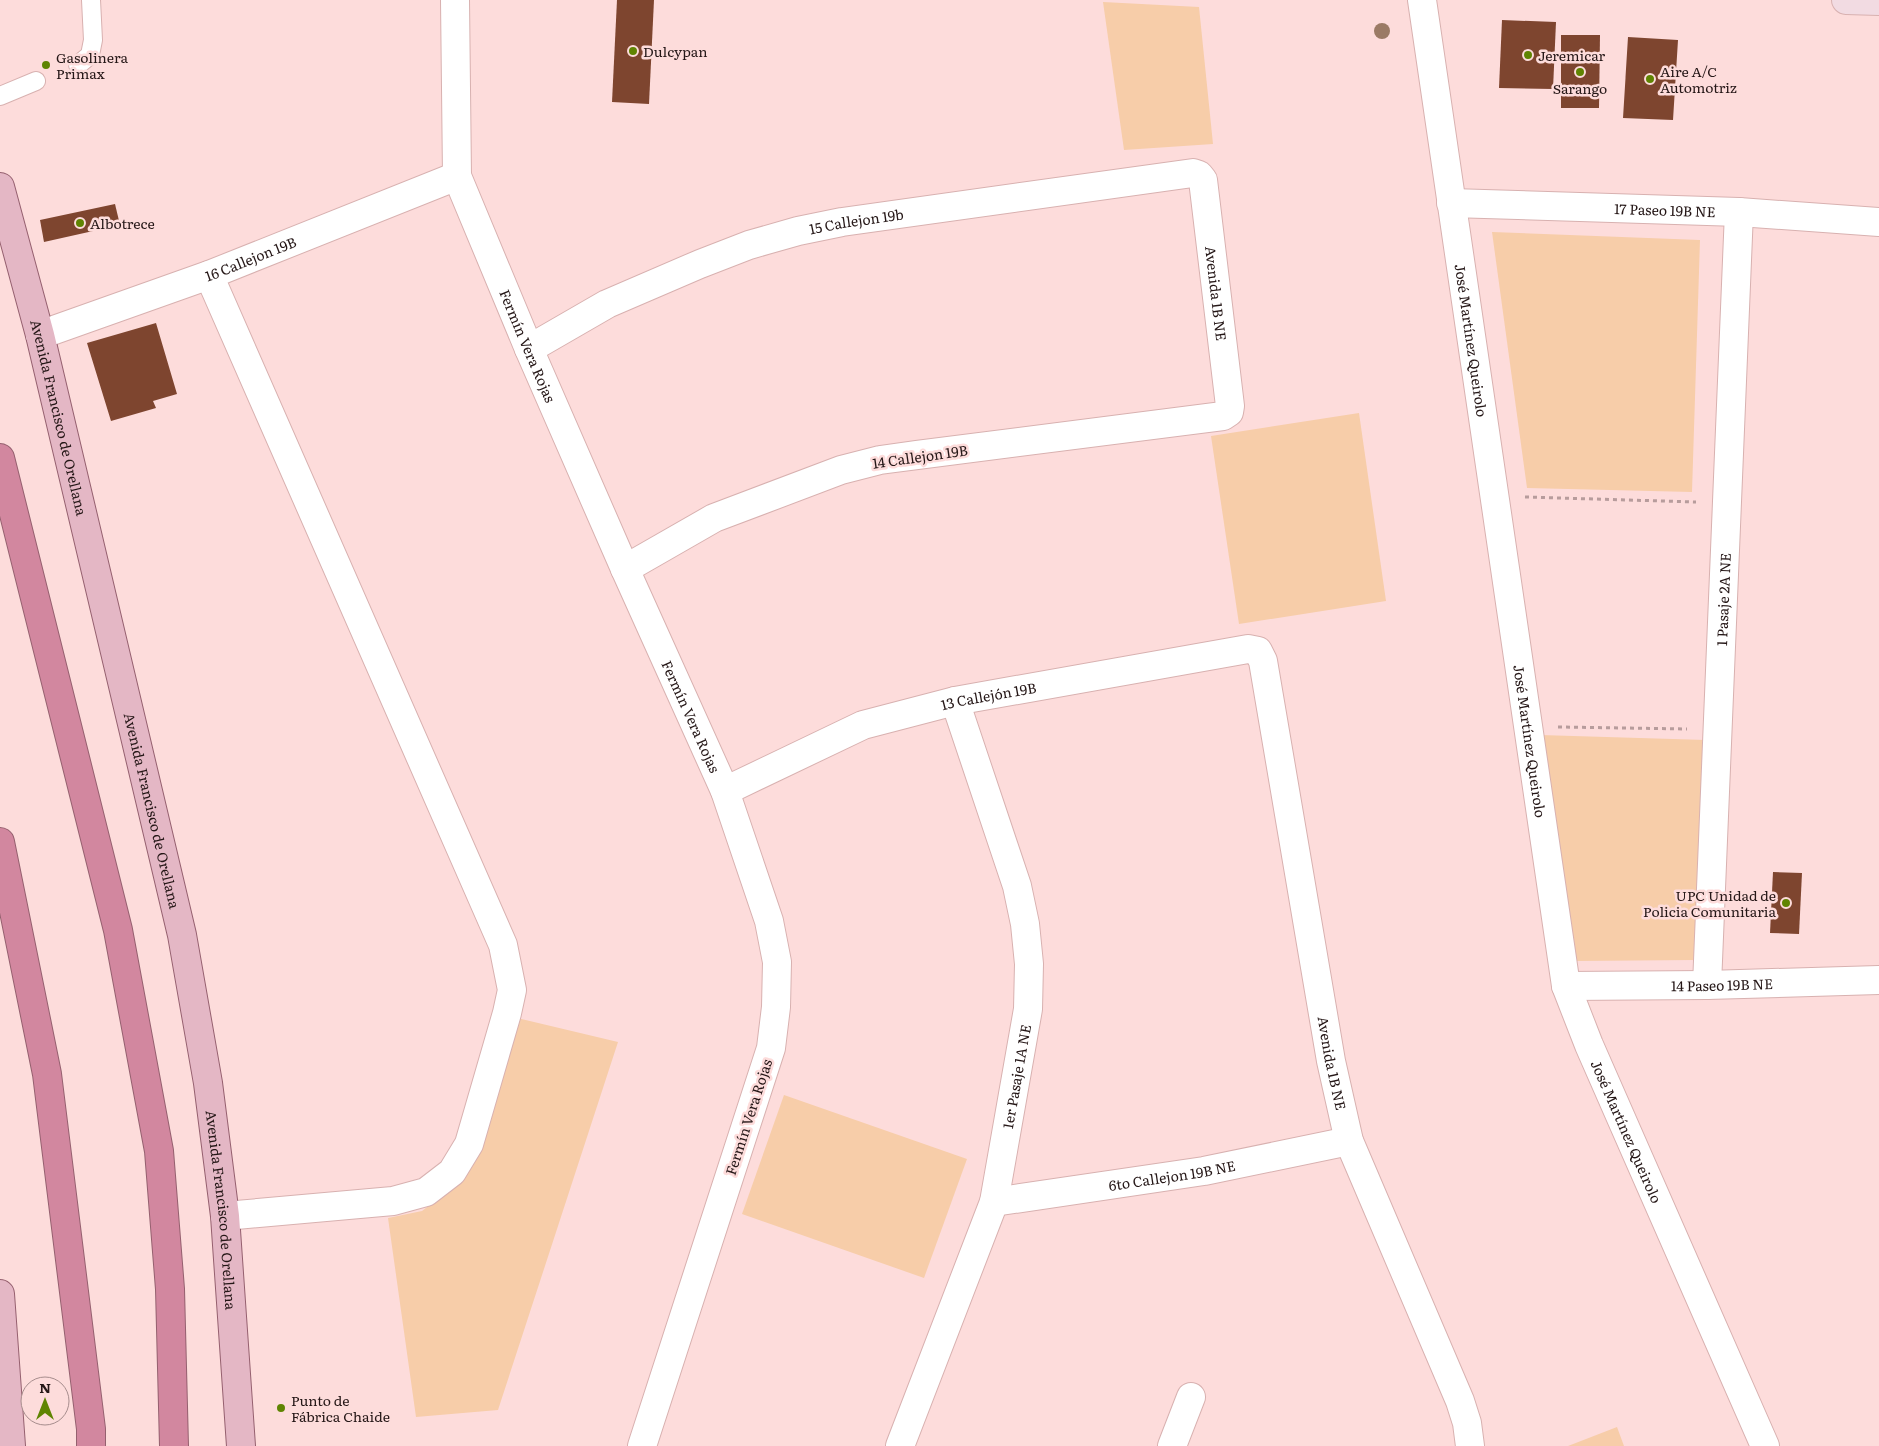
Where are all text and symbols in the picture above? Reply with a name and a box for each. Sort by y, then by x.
place label: Dulcypan [643,41,708,61]
marker: Dulcypan [627,45,639,57]
place label: Jeremicar [1538,45,1606,65]
place label: Gasolinera Primax [56,47,129,83]
marker: Jeremicar [1522,49,1534,61]
marker: Gasolinera Primax [40,59,52,71]
place label: Aire A/C Automotriz [1660,61,1737,97]
marker: Sarango [1574,66,1586,78]
marker: Aire A/C Automotriz [1644,73,1656,85]
place label: Sarango [1553,78,1607,98]
street label: 17 Paseo 19B NE [1614,198,1716,221]
street label: 15 Callejon 19b [807,204,905,238]
place label: Albotrece [90,213,155,233]
marker: Albotrece [74,217,86,229]
street label: 16 Callejon 19B [202,231,299,286]
street label: Avenida 1B NE [1201,245,1232,342]
street label: José Martínez Queirolo [1451,262,1493,418]
street label: Fermín Vera Rojas [495,286,561,405]
street label: Avenida Francisco de Orellana [26,317,92,518]
street label: 14 Callejon 19B [871,439,969,473]
street label: 1 Pasaje 2A NE [1711,552,1735,646]
street label: Fermín Vera Rojas [657,657,725,776]
street label: José Martínez Queirolo [1509,663,1551,819]
street label: 13 Callejón 19B [939,677,1038,714]
street label: Avenida Francisco de Orellana [120,711,186,911]
place label: UPC Unidad de Policia Comunitaria [1643,885,1776,921]
marker: UPC Unidad de Policia Comunitaria [1780,897,1792,909]
street label: 14 Paseo 19B NE [1671,973,1773,995]
street label: Avenida 1B NE [1314,1015,1352,1112]
street label: 1er Pasaje 1A NE [997,1023,1035,1130]
street label: Fermín Vera Rojas [720,1056,776,1178]
street label: José Martínez Queirolo [1587,1056,1667,1206]
street label: Avenida Francisco de Orellana [202,1109,242,1311]
street label: 6to Callejon 19B NE [1107,1155,1237,1195]
north arrow [20,1376,70,1426]
text: N [39,1377,51,1397]
place label: Punto de Fábrica Chaide [291,1390,390,1426]
marker: Punto de Fábrica Chaide [275,1402,287,1414]

